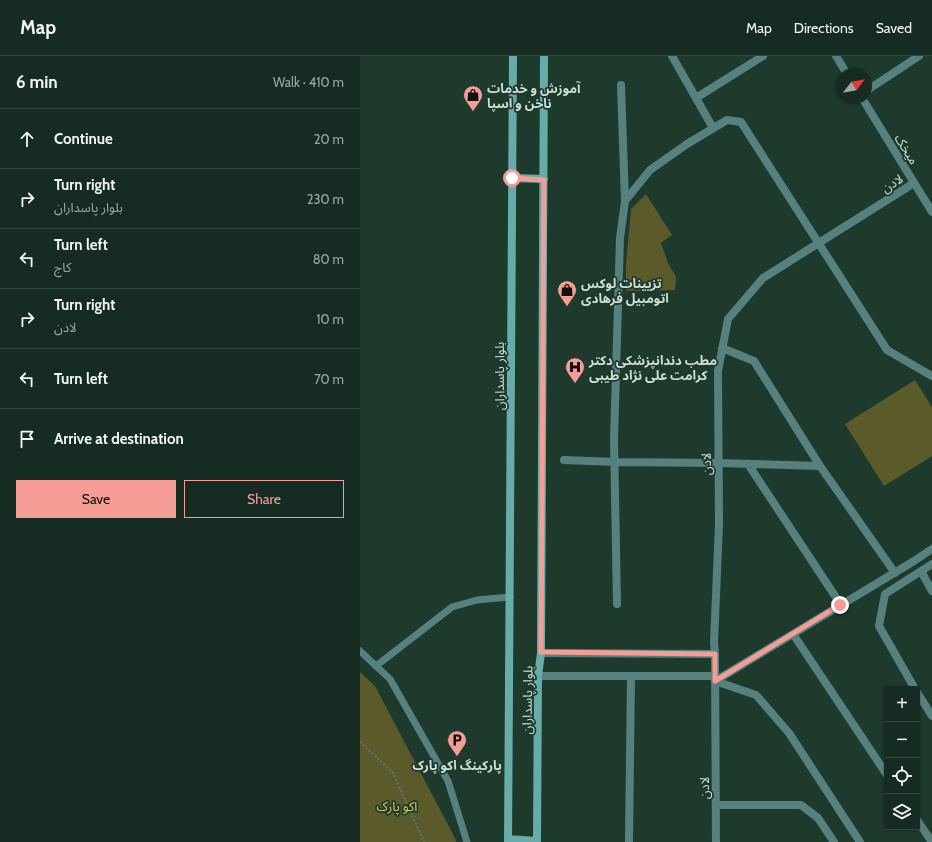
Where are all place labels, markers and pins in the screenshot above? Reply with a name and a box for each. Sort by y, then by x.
place label: آموزش و خدمات ناخن و اسپا [487,80,581,112]
shop icon: آموزش و خدمات ناخن و اسپا [462,84,484,112]
place label: تزیینات لوکس اتومبیل فرهادی [581,275,669,306]
shop icon: تزیینات لوکس اتومبیل فرهادی [556,279,578,307]
place label: مطب دندانپزشکی دکتر کرامت علی نژاد طیبی [588,352,717,383]
hospital icon: مطب دندانپزشکی دکتر کرامت علی نژاد طیبی [564,356,586,384]
parking icon: پارکینگ اکو پارک [446,729,468,757]
place label: پارکینگ اکو پارک [412,757,502,774]

